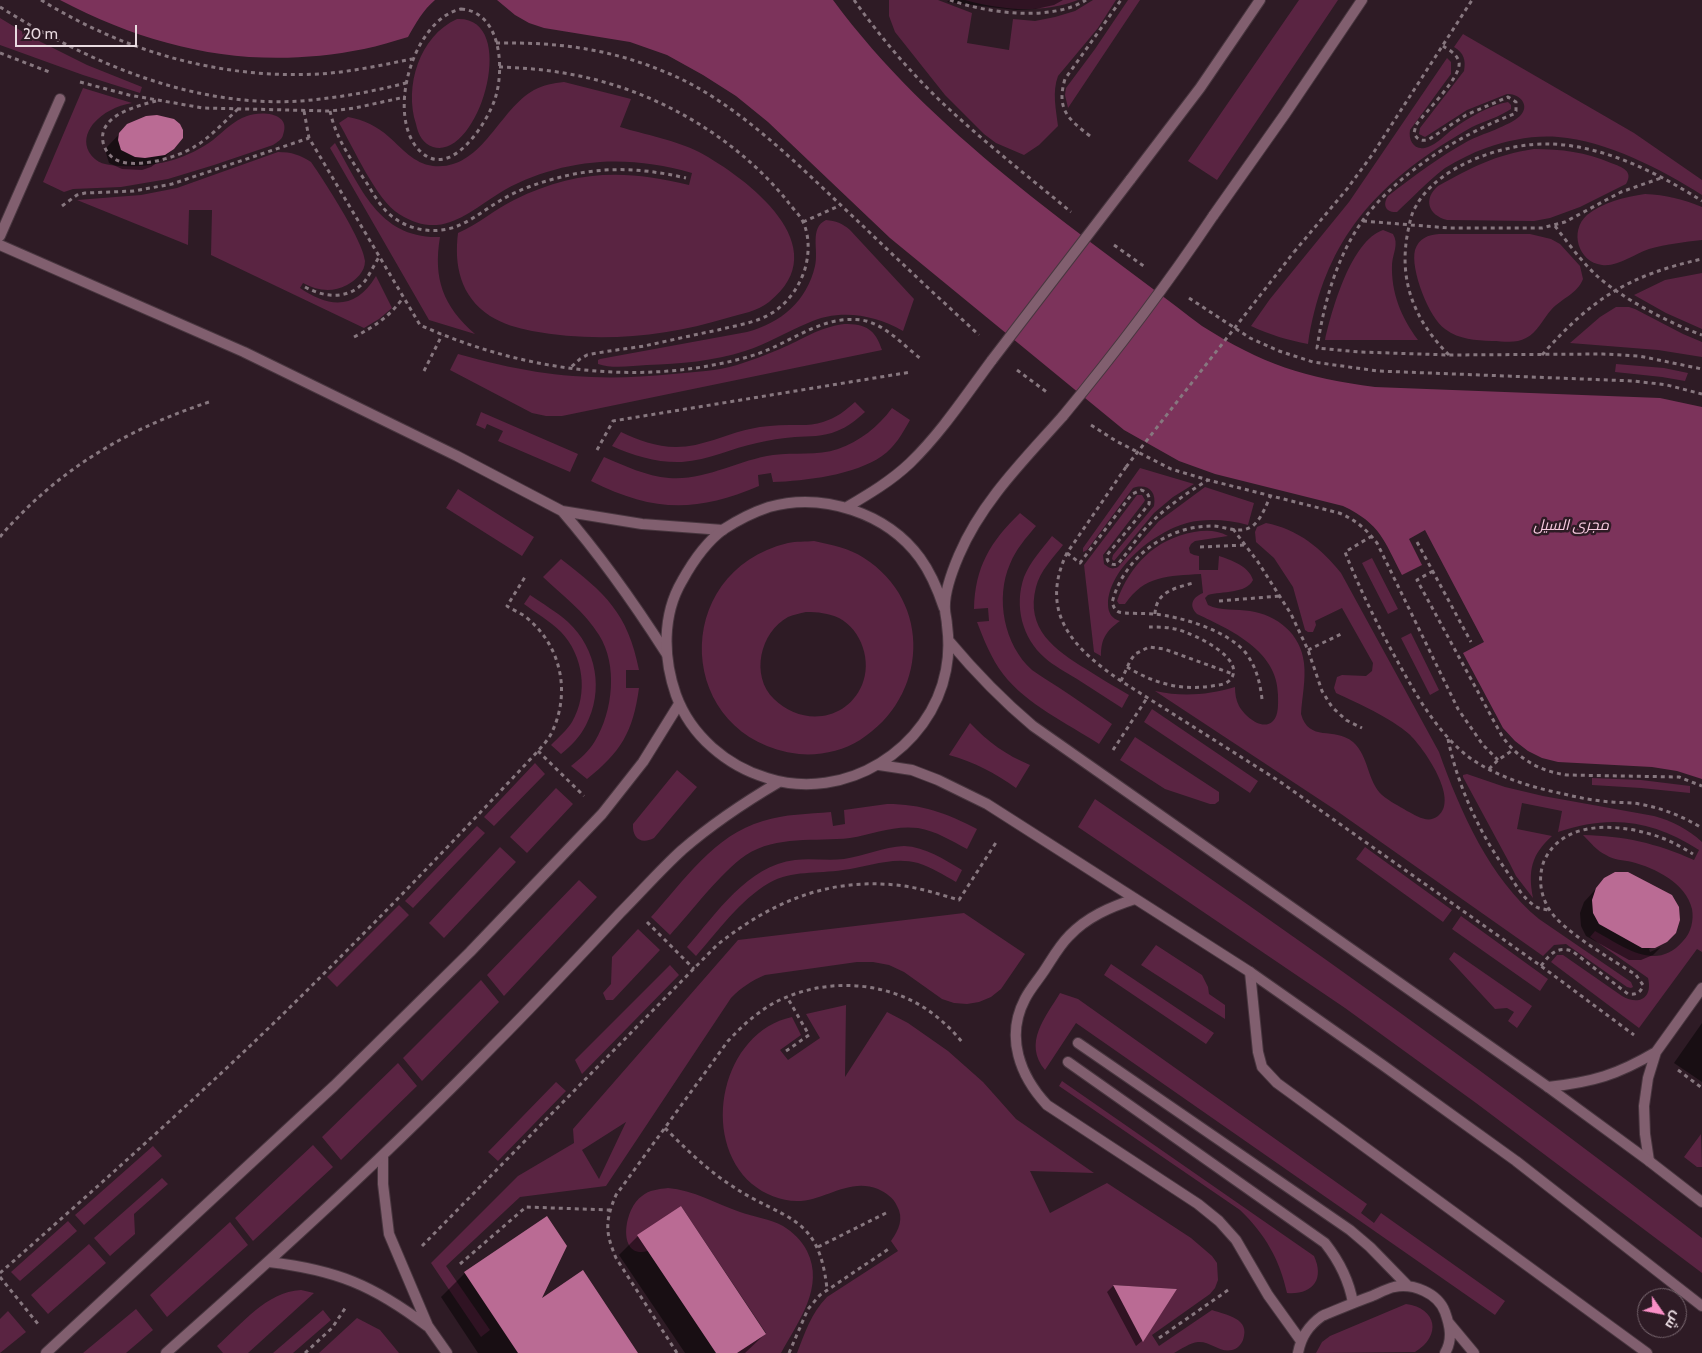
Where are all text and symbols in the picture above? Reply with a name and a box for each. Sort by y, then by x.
scale bar [18,15,140,47]
text: 20 m [23,25,58,43]
water label: مجرى السيل [1533,517,1609,535]
north arrow [1637,1288,1687,1338]
text: ش [1661,1308,1686,1333]

